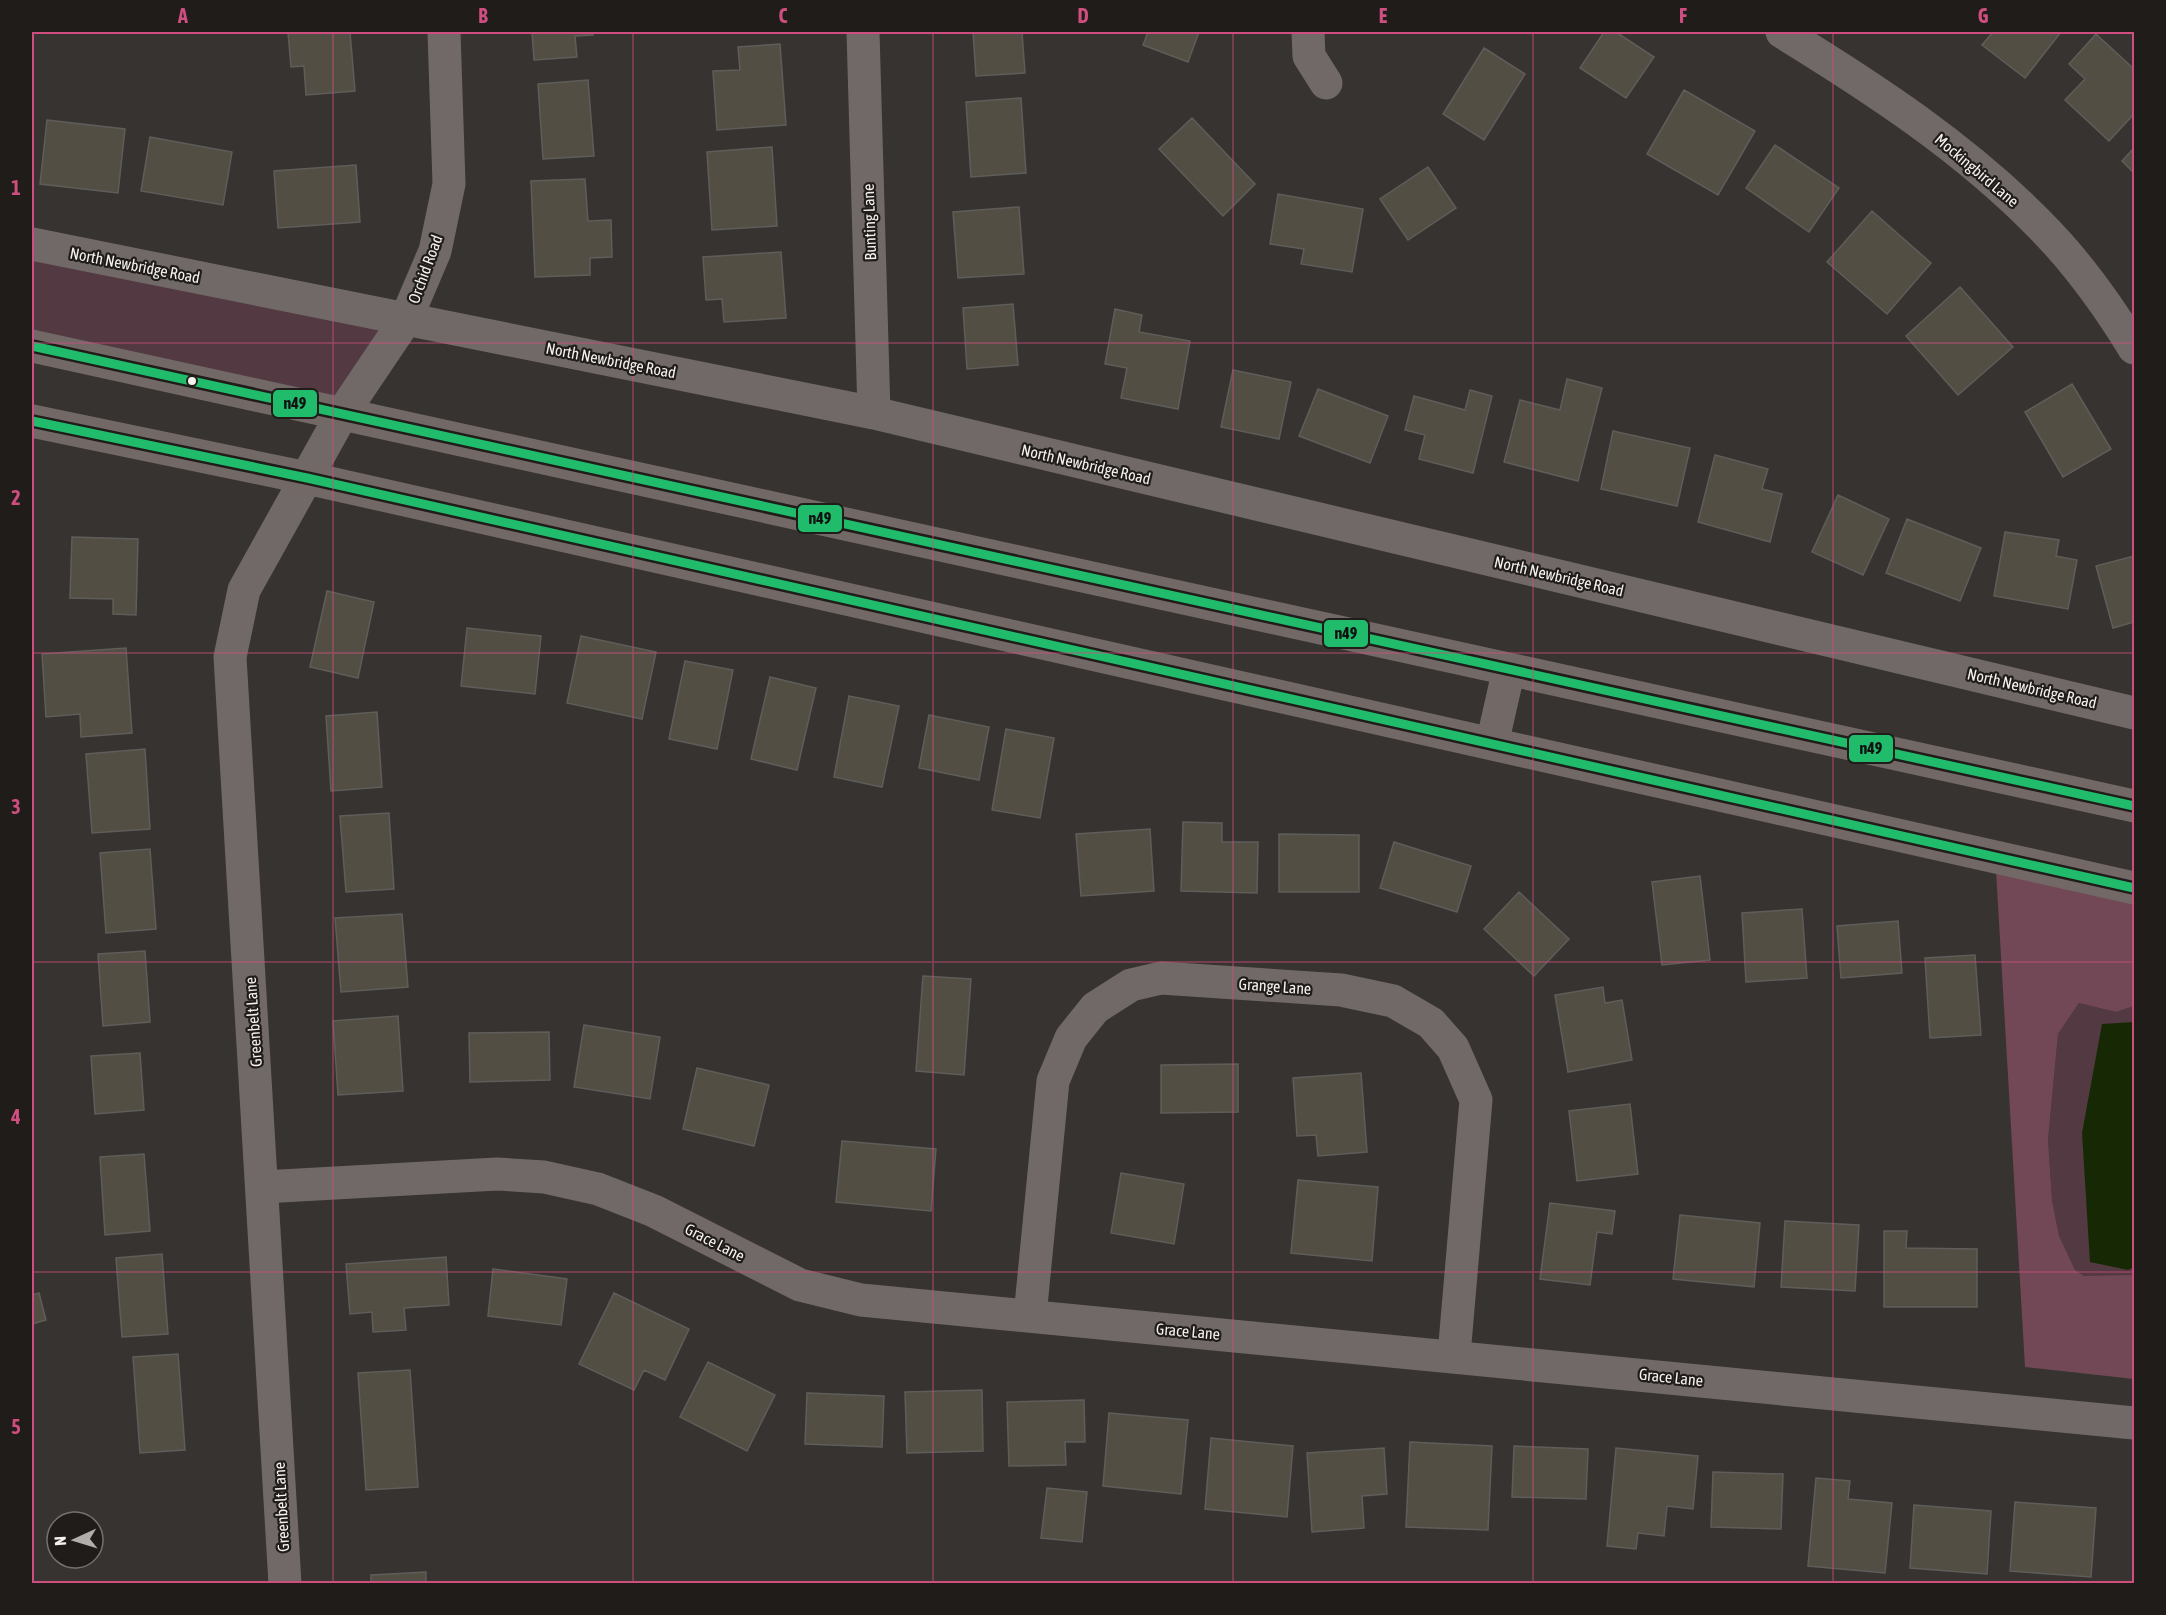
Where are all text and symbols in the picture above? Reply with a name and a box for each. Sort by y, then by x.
text: A [177,4,188,27]
text: B [478,4,488,27]
text: C [779,4,788,27]
text: D [1077,4,1089,27]
text: E [1379,4,1388,27]
text: F [1679,4,1687,27]
text: G [1978,4,1989,27]
street label: Mockingbird Lane [1931,130,2022,211]
text: 1 [11,176,21,199]
street label: Bunting Lane [859,183,880,261]
street label: Orchid Road [404,232,446,306]
street label: North Newbridge Road [68,244,202,287]
street label: North Newbridge Road [544,339,678,382]
unlabelled marker [186,375,198,387]
line badge: n49 [272,389,318,418]
text: n49 [284,394,307,412]
street label: North Newbridge Road [1019,440,1152,489]
text: 2 [11,486,21,509]
line badge: n49 [797,504,843,533]
text: n49 [809,509,832,527]
street label: North Newbridge Road [1492,552,1625,601]
line badge: n49 [1323,619,1369,648]
text: n49 [1335,624,1358,642]
street label: North Newbridge Road [1965,664,2098,713]
line badge: n49 [1848,734,1894,763]
text: n49 [1860,739,1883,757]
text: 3 [11,795,21,818]
street label: Grange Lane [1238,974,1312,999]
street label: Greenbelt Lane [241,977,265,1067]
text: 4 [10,1105,21,1128]
street label: Grace Lane [682,1219,748,1265]
street label: Grace Lane [1155,1319,1221,1343]
street label: Grace Lane [1638,1365,1704,1389]
text: 5 [11,1415,21,1438]
street label: Greenbelt Lane [270,1462,292,1552]
north arrow [45,1510,105,1570]
text: N [51,1536,69,1546]

